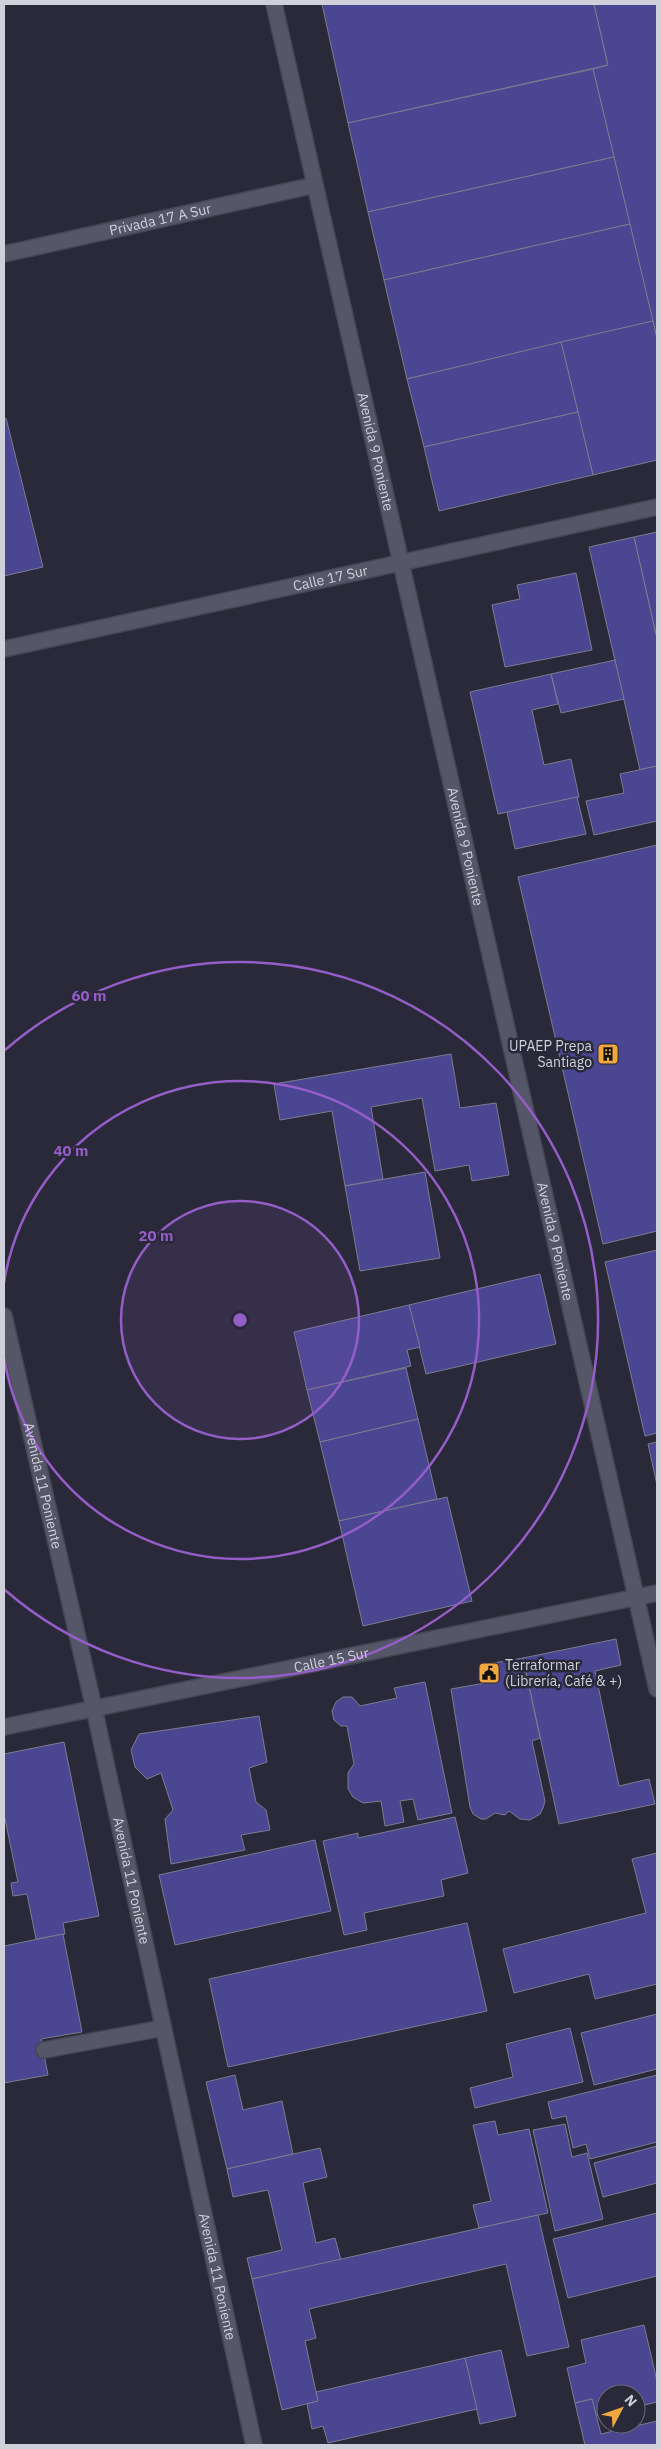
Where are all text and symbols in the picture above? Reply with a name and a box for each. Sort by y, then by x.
street label: Privada 17 A Sur [108,199,213,239]
street label: Avenida 9 Poniente [354,391,398,513]
street label: Calle 17 Sur [291,561,369,595]
street label: Avenida 9 Poniente [443,786,488,908]
text: 60 m [72,986,106,1005]
place label: UPAEP Prepa Santiago [509,1037,593,1071]
building icon: UPAEP Prepa Santiago [596,1042,620,1066]
text: 40 m [54,1141,88,1160]
street label: Avenida 9 Poniente [533,1180,578,1303]
text: 20 m [139,1226,173,1245]
centre of rings [231,1311,249,1329]
street label: Avenida 11 Poniente [20,1421,66,1551]
street label: Calle 15 Sur [292,1643,370,1676]
place label: Terraformar (Librería, Café & +) [505,1656,622,1690]
public building icon: Terraformar (Librería, Café & +) [477,1661,501,1685]
street label: Avenida 11 Poniente [109,1816,154,1946]
street label: Avenida 11 Poniente [195,2211,240,2342]
north arrow [596,2384,646,2434]
text: N [621,2391,641,2410]

